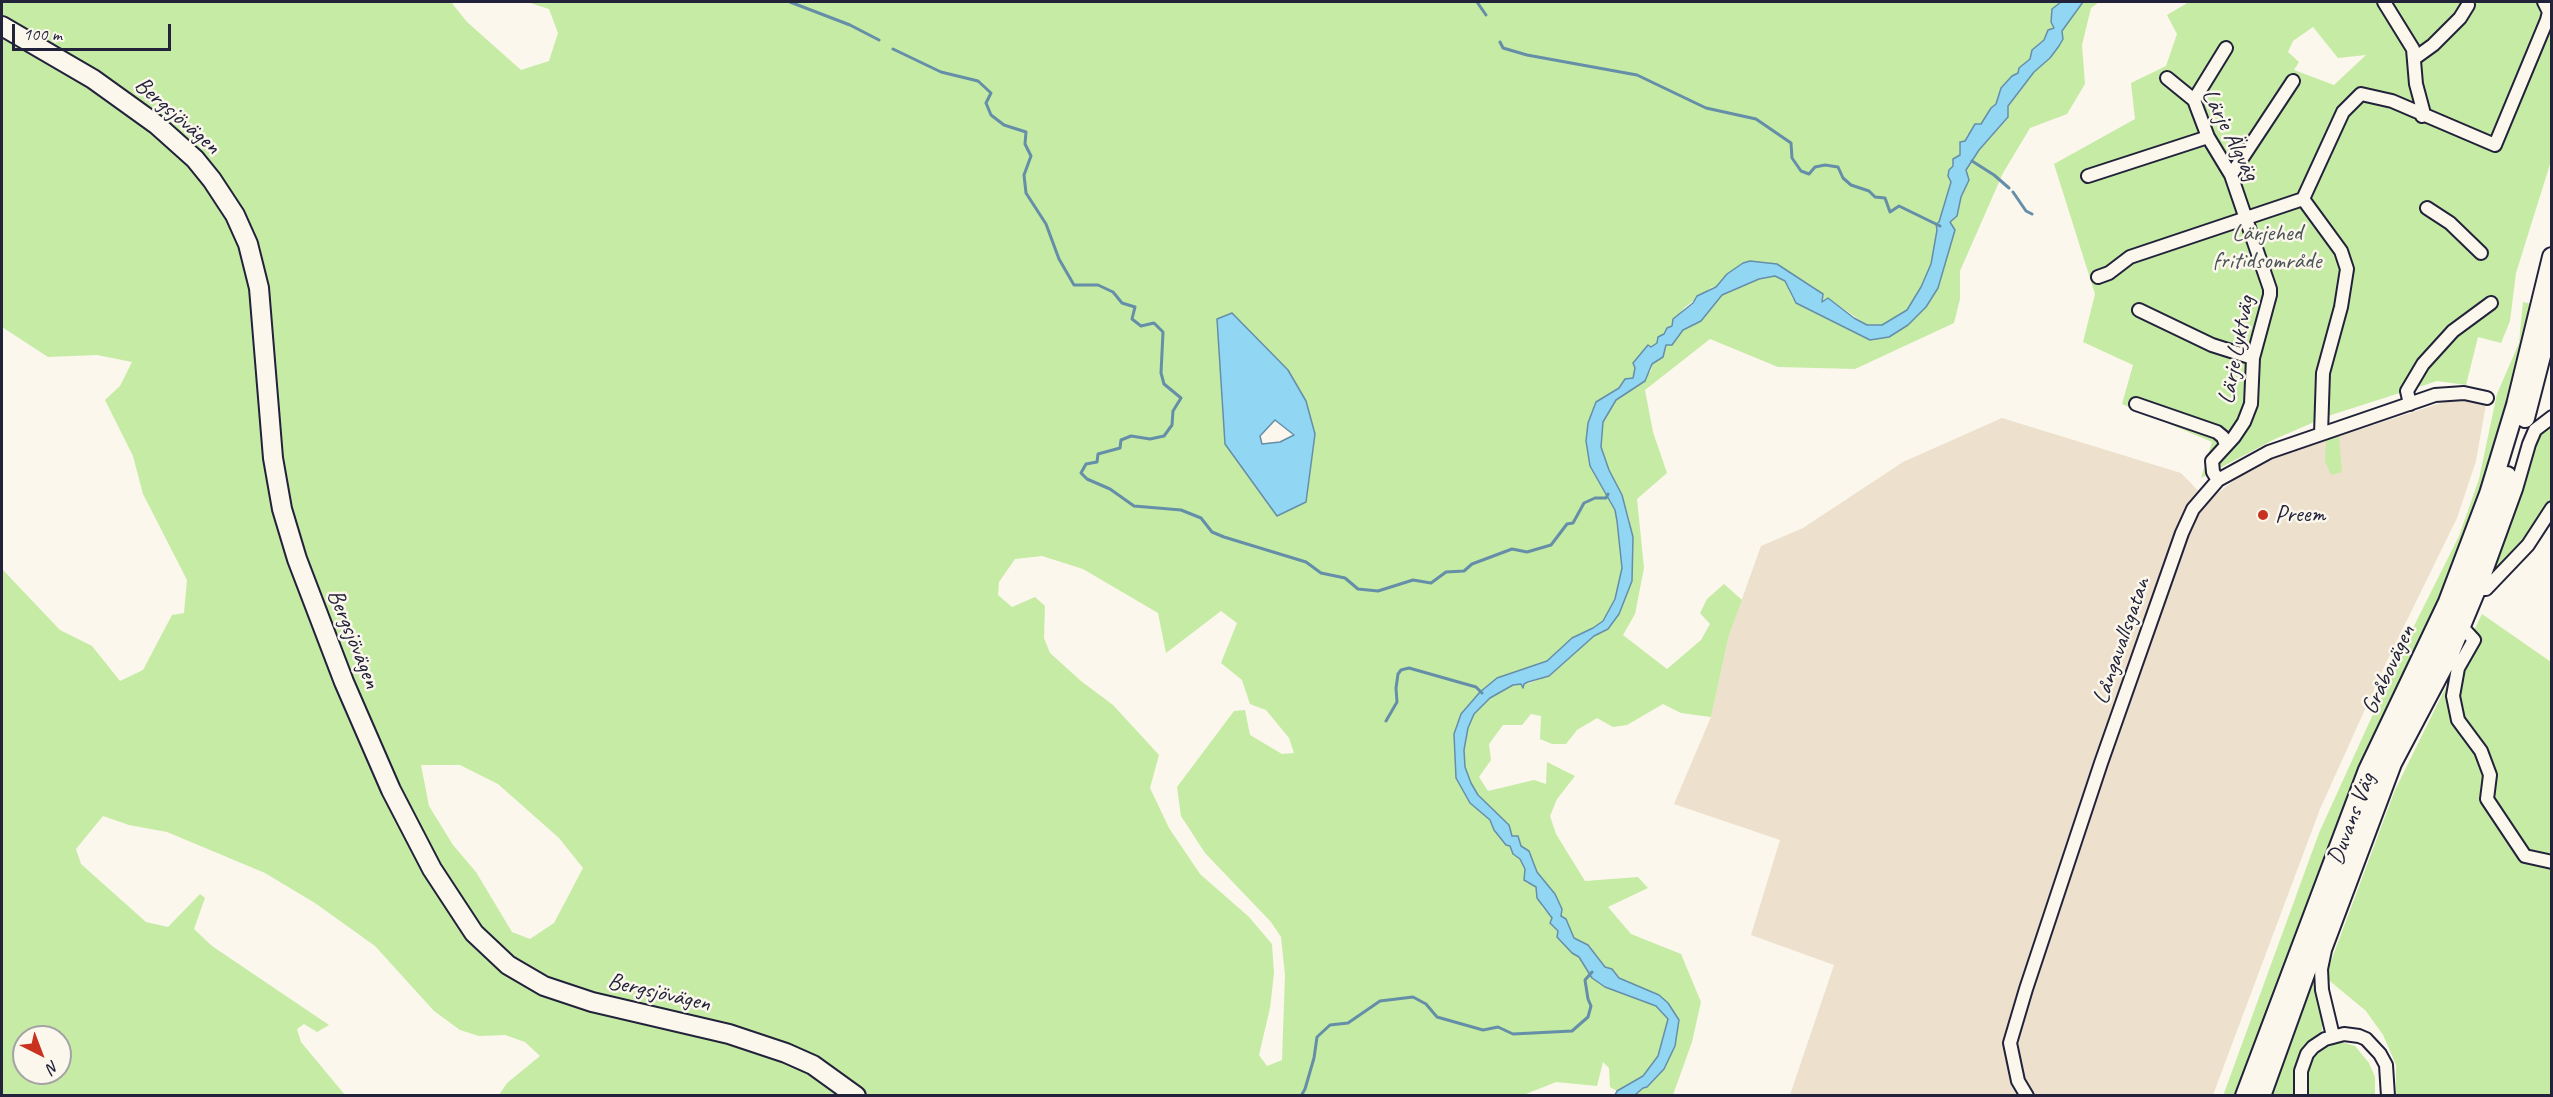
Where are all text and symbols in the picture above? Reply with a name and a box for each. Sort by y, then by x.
scale bar [15,12,174,50]
text: 100 m [23,23,62,45]
street label: Bergsjövägen [128,71,226,161]
street label: Lärje Älgväg [2195,84,2265,186]
park label: Lärjehed fritidsområde [2213,220,2321,276]
street label: Lärje Lyktväg [2212,294,2262,406]
place label: Preem [2275,501,2325,529]
marker: Preem [2256,508,2270,522]
street label: Långavallsgatan [2087,574,2157,708]
street label: Bergsjövägen [320,585,386,693]
street label: Gråbovägen [2356,621,2422,719]
street label: Duvans Väg [2321,769,2383,869]
street label: Bergsjövägen [605,967,713,1019]
north arrow [12,1025,72,1085]
text: N [42,1056,63,1078]

